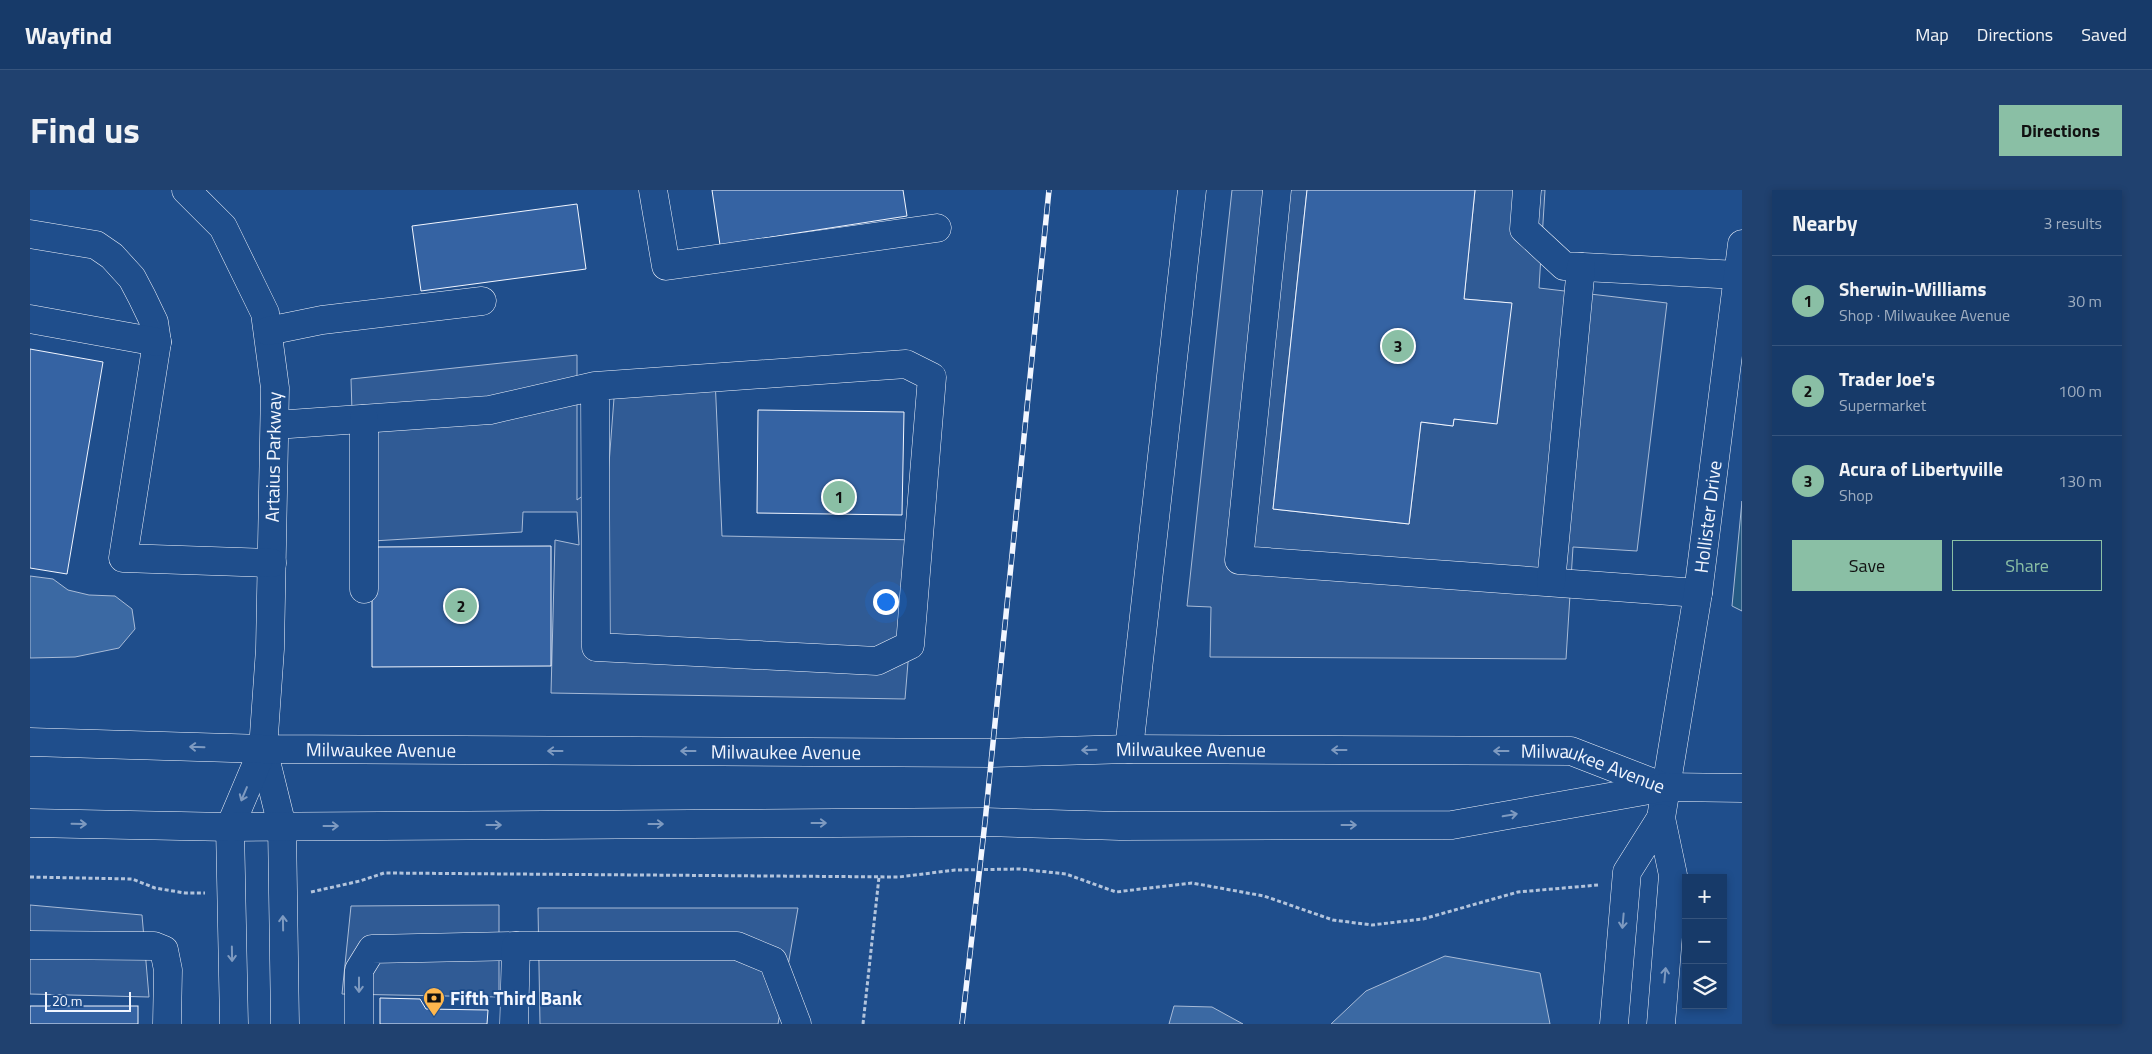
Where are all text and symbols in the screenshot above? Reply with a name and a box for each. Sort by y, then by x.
text: Wayfind [25,17,112,53]
text: Map [1915,21,1949,48]
text: Directions [1977,21,2053,48]
text: Saved [2081,21,2127,48]
text: Find us [30,103,140,157]
button: Directions [1999,105,2122,156]
text: Nearby [1792,207,1857,239]
text: 3 results [2043,211,2102,235]
text: Sherwin-Williams [1839,274,1987,303]
text: 1 [1804,289,1812,313]
text: 30 m [2067,289,2102,313]
text: Shop · Milwaukee Avenue [1839,303,2010,327]
pin: 3 [1382,327,1414,365]
text: Trader Joe's [1839,364,1935,393]
text: 2 [1804,379,1812,403]
text: 100 m [2058,379,2102,403]
street label: Artaius Parkway [257,391,288,523]
text: Supermarket [1839,393,1926,417]
text: Acura of Libertyville [1839,454,2003,483]
street label: Hollister Drive [1686,459,1729,575]
text: 3 [1804,469,1812,493]
text: 130 m [2058,469,2102,493]
pin: 1 [823,478,855,516]
text: Shop [1839,483,1873,507]
button: Save [1792,540,1942,591]
button: Share [1952,540,2102,591]
pin: 2 [445,587,477,625]
your location [873,589,899,615]
street label: Milwaukee Avenue [306,734,456,764]
street label: Milwaukee Avenue [1115,734,1266,764]
street label: Milwaukee Avenue [711,736,861,766]
street label: Milwaukee Avenue [1521,736,1670,800]
one-way arrow [189,742,205,751]
one-way arrow [1081,745,1097,755]
one-way arrow [1331,745,1347,755]
one-way arrow [547,746,563,756]
one-way arrow [681,746,697,756]
one-way arrow [1493,746,1510,756]
one-way arrow [238,786,248,801]
one-way arrow [1502,809,1518,819]
one-way arrow [810,818,826,828]
one-way arrow [70,819,86,829]
one-way arrow [648,819,664,829]
one-way arrow [485,820,501,830]
one-way arrow [1340,820,1356,830]
one-way arrow [322,821,339,831]
map controls [1682,874,1727,1009]
button: + [1682,874,1727,919]
one-way arrow [1618,912,1628,928]
one-way arrow [278,915,288,932]
button: − [1682,919,1727,964]
one-way arrow [228,946,237,962]
button: layers [1682,964,1727,1009]
one-way arrow [1660,968,1670,984]
one-way arrow [354,976,364,993]
place label: Fifth Third Bank [450,983,582,1012]
bank icon: Fifth Third Bank [422,986,446,1017]
scale bar [45,989,131,1012]
text: 20 m [52,990,82,1011]

